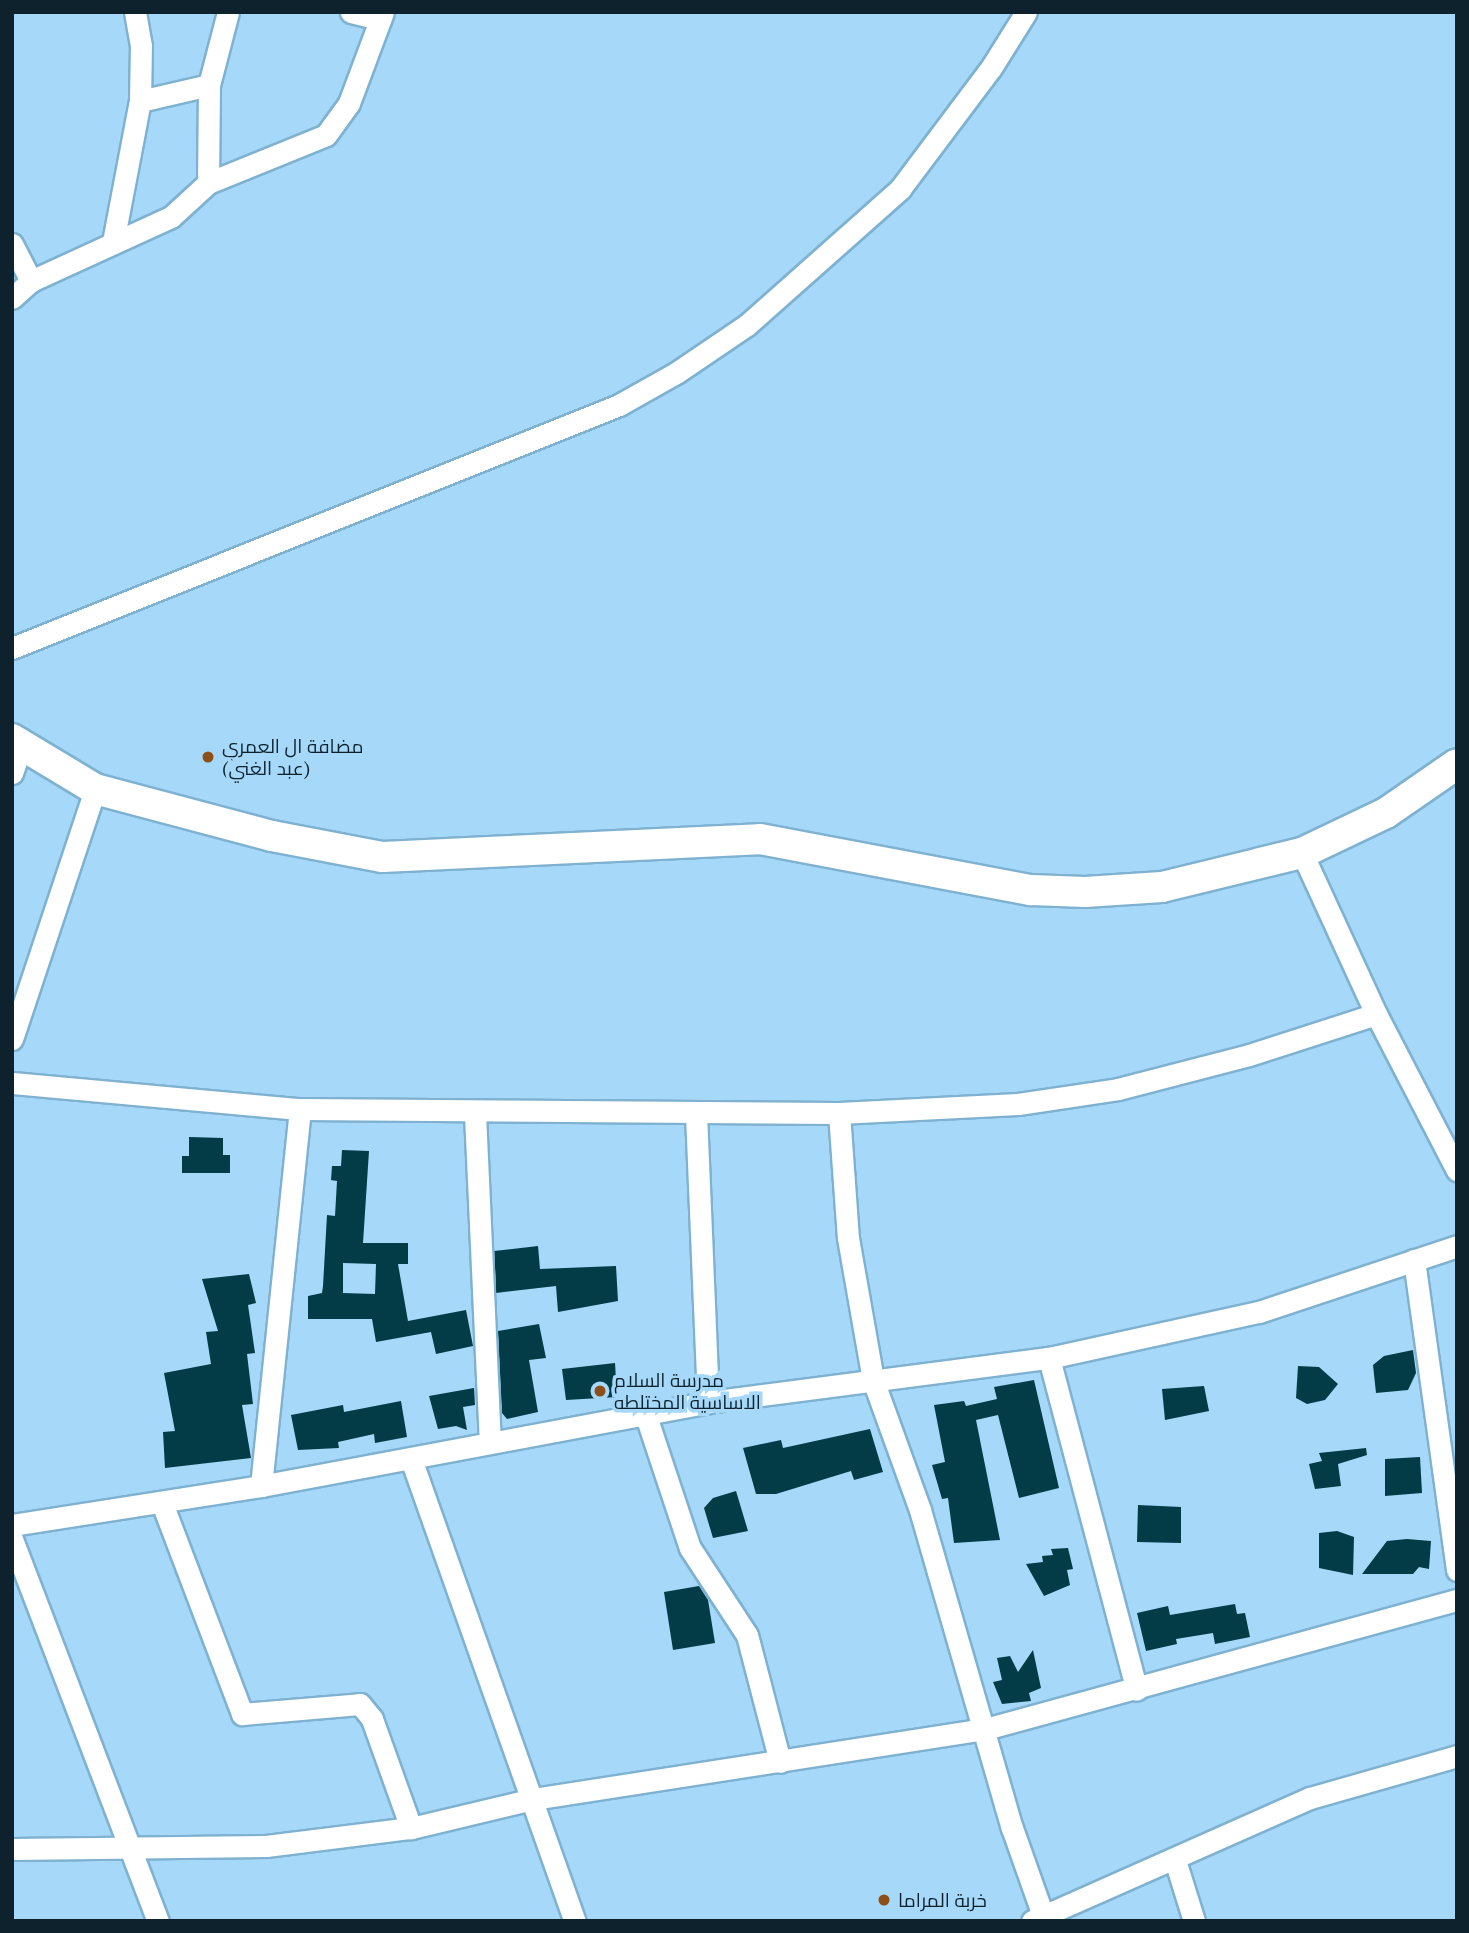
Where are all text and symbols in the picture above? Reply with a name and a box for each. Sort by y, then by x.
place label: مضافة ال العمري (عبد الغني) [222,735,363,779]
marker: مضافة ال العمري (عبد الغني) [200,749,216,765]
place label: مدرسة السلام الاساسية المختلطه [614,1369,761,1413]
marker: مدرسة السلام الاساسية المختلطه [592,1383,608,1399]
place label: خربة المراما [898,1889,987,1911]
marker: خربة المراما [876,1892,892,1908]

